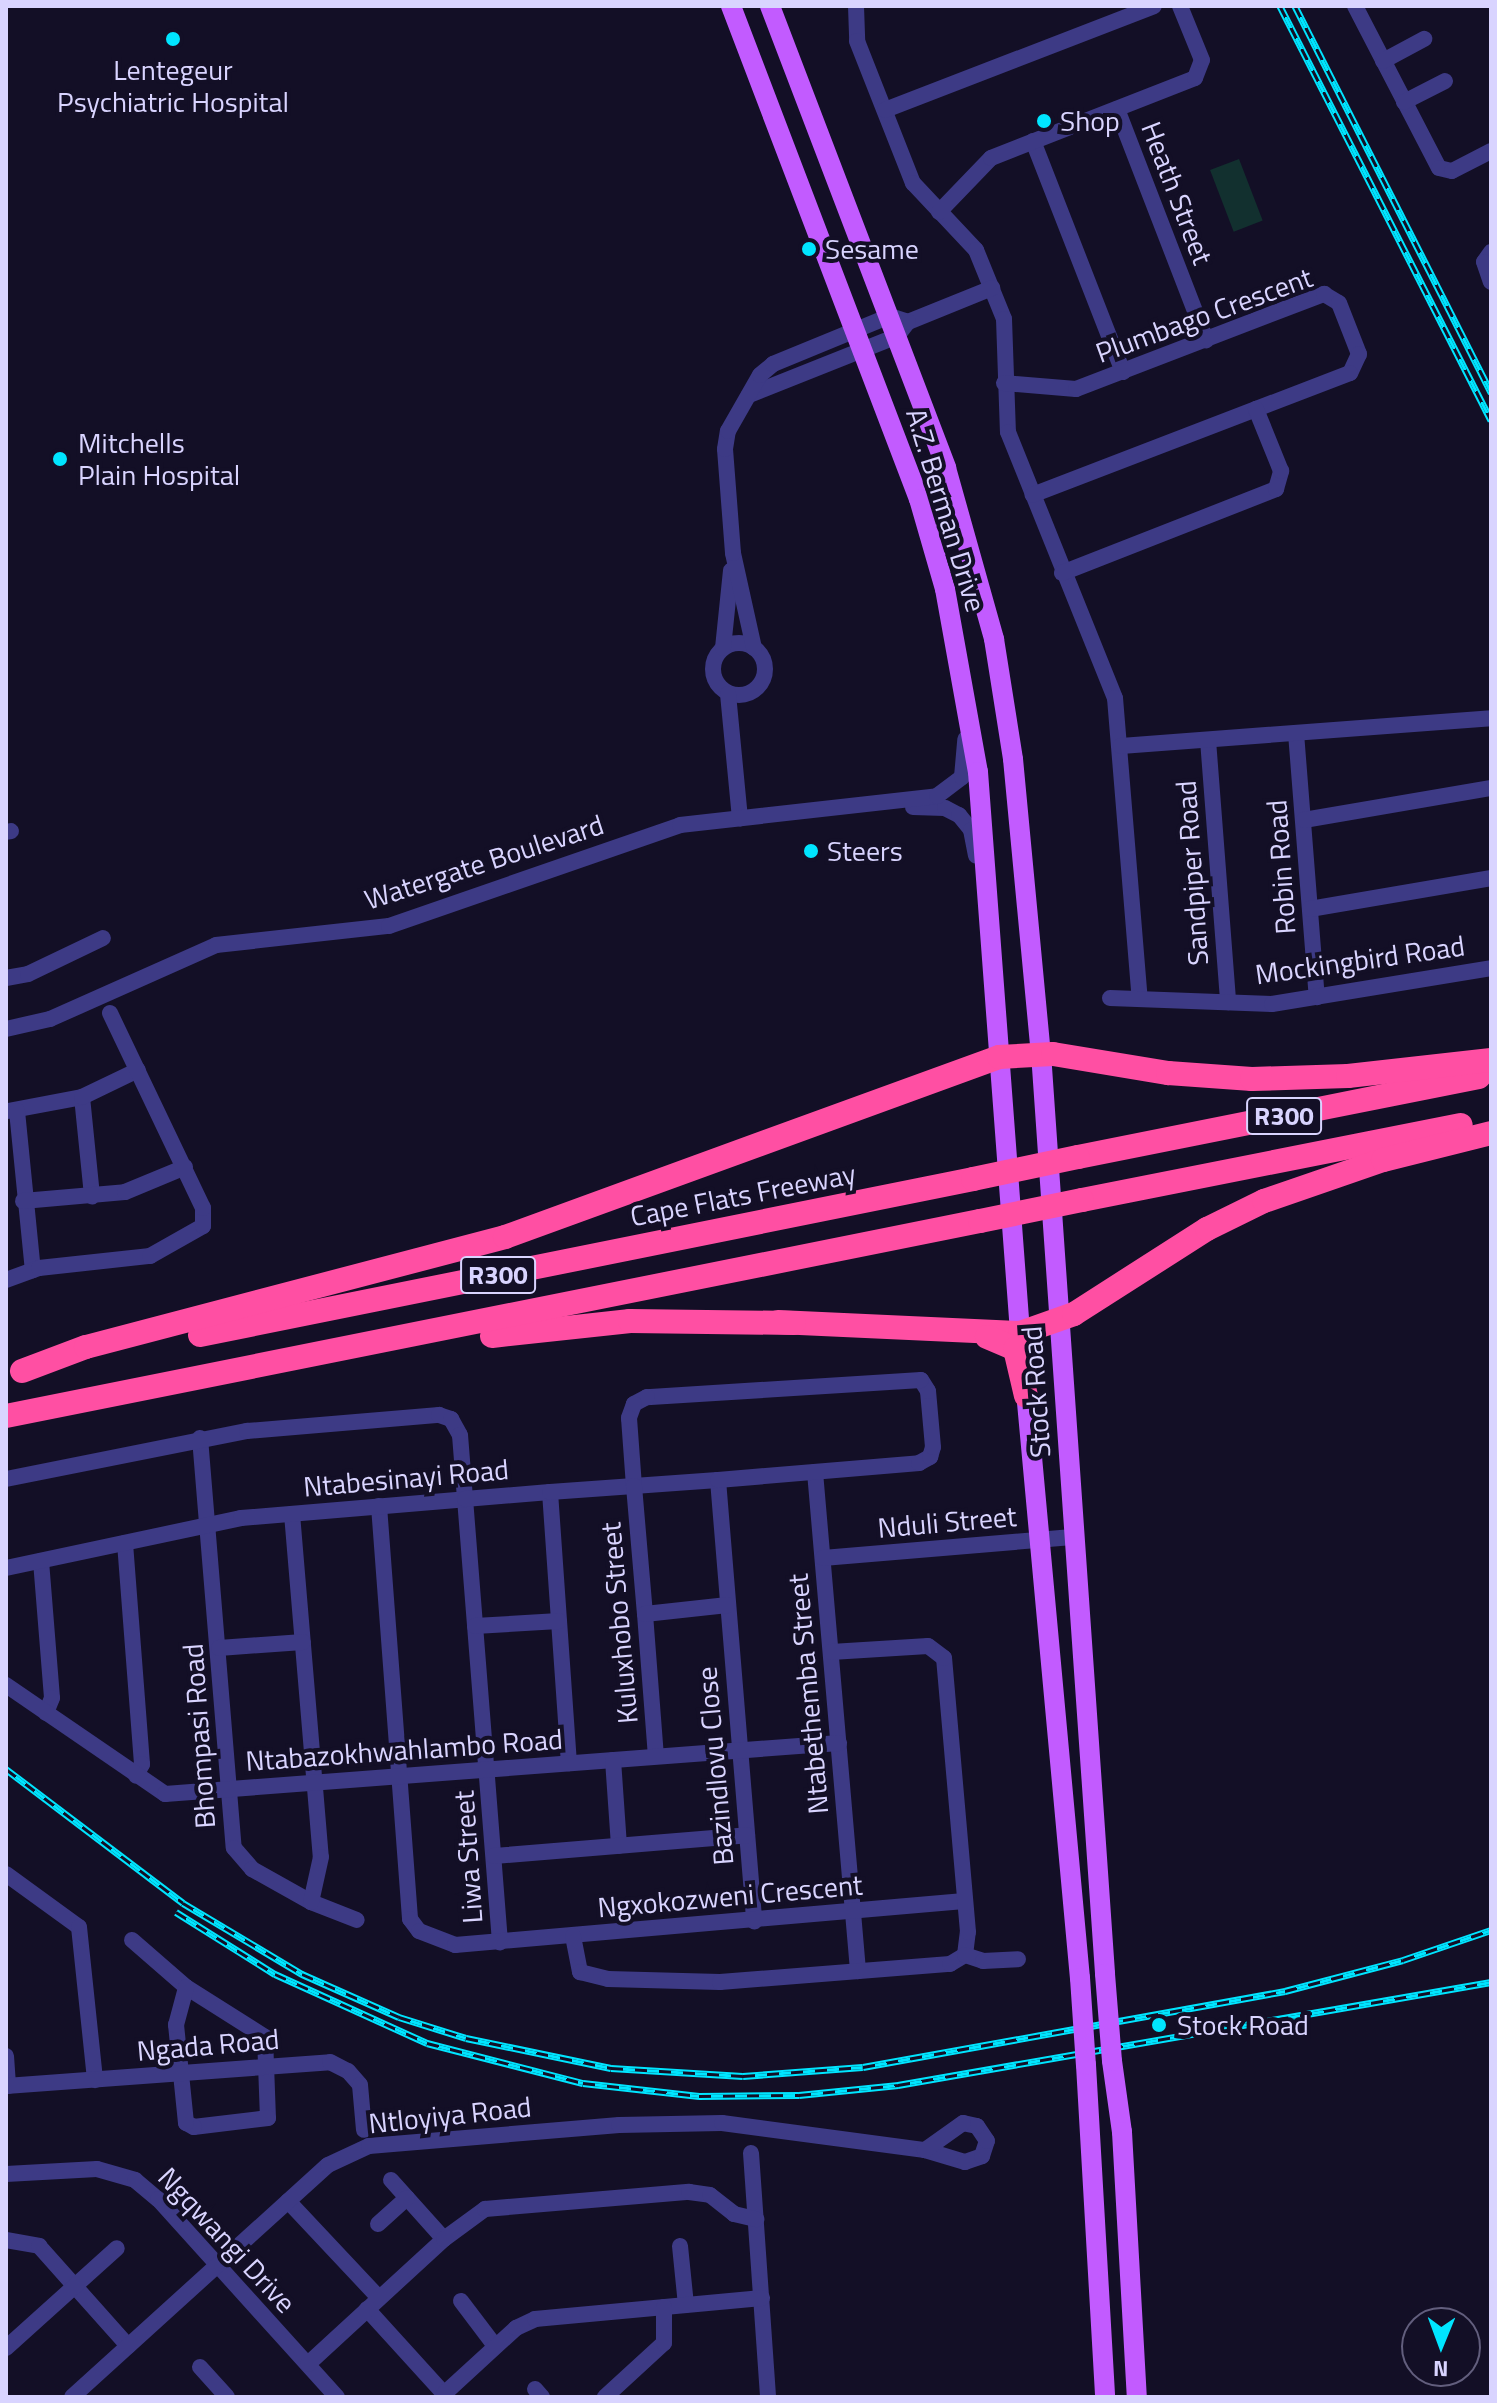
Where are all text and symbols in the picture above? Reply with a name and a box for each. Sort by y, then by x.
marker: Lentegeur Psychiatric Hospital [162,28,184,50]
place label: Lentegeur Psychiatric Hospital [57,53,289,119]
place label: Shop [1060,104,1120,138]
marker: Shop [1035,112,1053,130]
street label: Heath Street [1134,117,1220,269]
place label: Sesame [825,232,919,266]
marker: Sesame [800,240,818,258]
street label: Plumbago Crescent [1091,260,1317,370]
street label: A.Z. Berman Drive [899,404,993,616]
place label: Mitchells Plain Hospital [78,426,240,492]
marker: Mitchells Plain Hospital [49,448,71,470]
street label: Sandpiper Road [1169,779,1215,967]
street label: Robin Road [1260,799,1302,935]
street label: Watergate Boulevard [360,808,608,916]
place label: Steers [827,834,903,868]
marker: Steers [802,842,820,860]
street label: Mockingbird Road [1253,929,1467,991]
road number: R300 [1246,1094,1322,1138]
street label: Cape Flats Freeway [627,1157,859,1233]
road number: R300 [460,1253,536,1297]
street label: Stock Road [1015,1325,1057,1459]
street label: Ntabesinayi Road [302,1452,510,1504]
street label: Nduli Street [876,1499,1018,1545]
street label: Kuluxhobo Street [593,1521,645,1725]
street label: Ntabethemba Street [781,1572,835,1816]
street label: Bhompasi Road [176,1642,222,1830]
street label: Bazindlovu Close [690,1665,740,1867]
street label: Ntabazokhwahlambo Road [244,1722,564,1778]
street label: Liwa Street [447,1789,489,1925]
street label: Ngxokozweni Crescent [596,1868,864,1924]
place label: Stock Road [1177,2008,1309,2042]
marker: Stock Road [1148,2014,1170,2036]
street label: Ngada Road [135,2022,281,2068]
street label: Ntloyiya Road [367,2090,533,2140]
street label: Ngqwangi Drive [151,2161,303,2319]
north arrow [1401,2307,1481,2387]
text: N [1433,2352,1449,2386]

